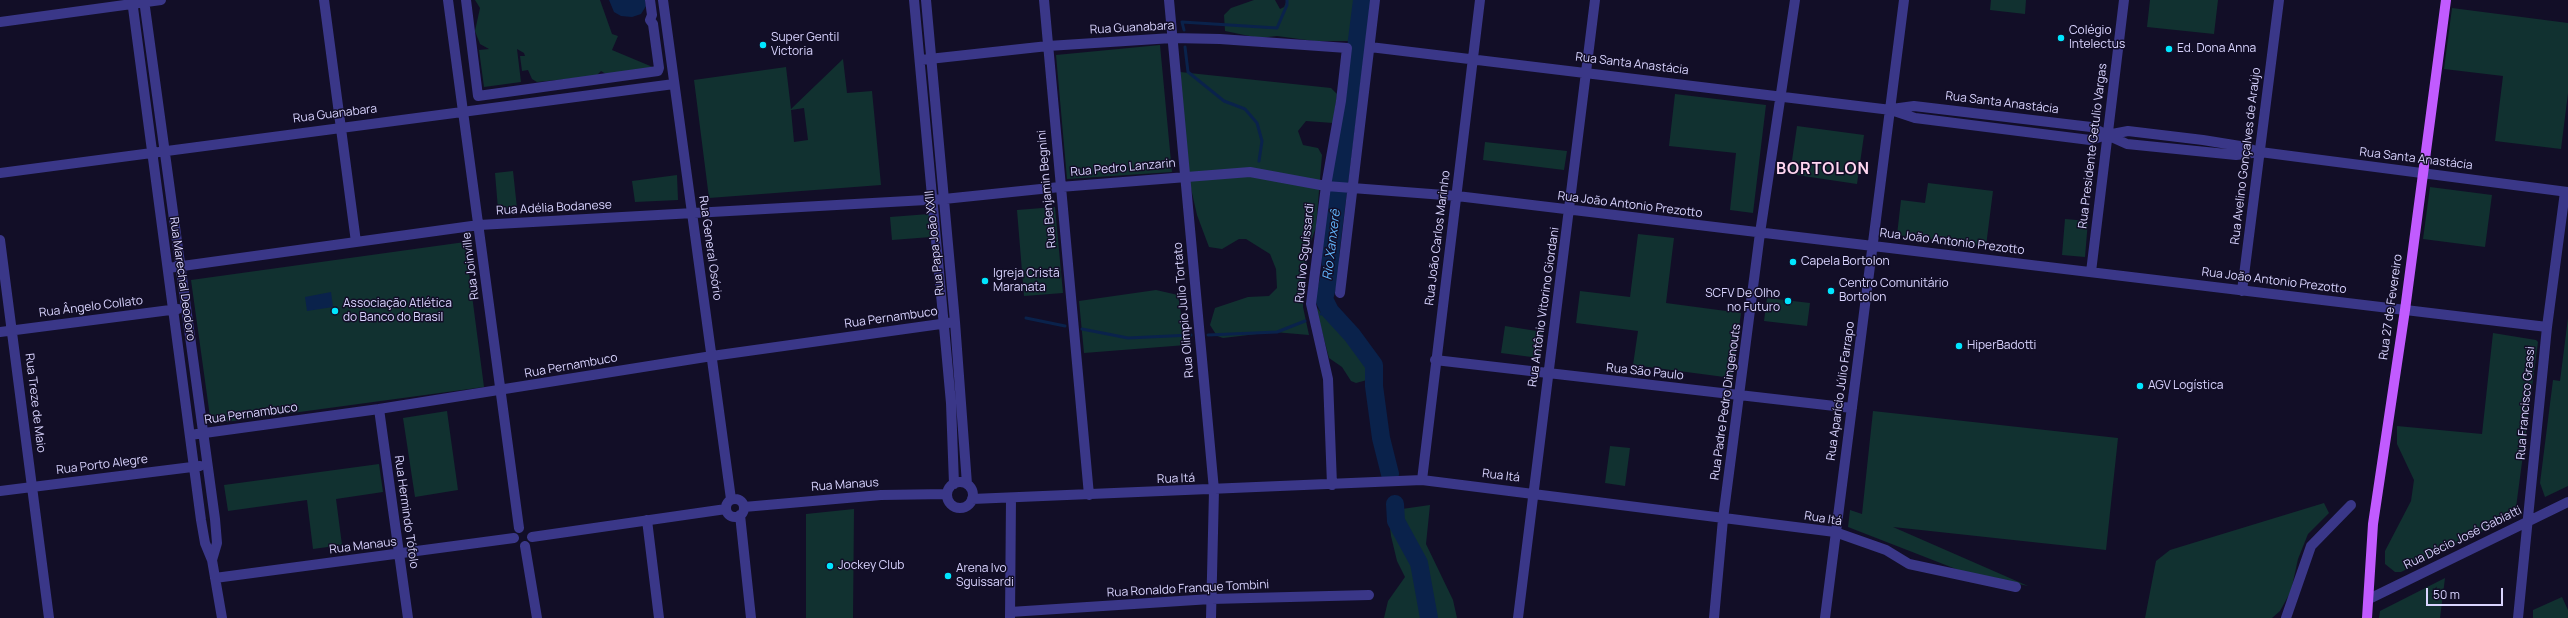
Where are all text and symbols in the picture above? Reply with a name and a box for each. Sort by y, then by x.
street label: Rua Guanabara [1090,19,1174,37]
place label: Colégio Intelectus [2069,24,2125,52]
place label: Super Gentil Victoria [771,31,839,59]
marker: Colégio Intelectus [2056,33,2066,43]
marker: Super Gentil Victoria [758,40,768,50]
place label: Ed. Dona Anna [2177,42,2256,56]
marker: Ed. Dona Anna [2164,44,2174,54]
street label: Rua Santa Anastácia [1575,50,1689,78]
street label: Rua Presidente Getulio Vargas [2076,63,2110,229]
street label: Rua Avelino Gonçalves de Araújo [2228,67,2264,245]
street label: Rua Santa Anastácia [1945,89,2059,117]
street label: Rua Guanabara [292,102,378,126]
street label: Rua Benjamin Begnini [1035,129,1059,249]
street label: Rua Santa Anastácia [2359,145,2473,173]
street label: Rua Pedro Lanzarin [1070,156,1176,180]
district label: BORTOLON [1776,160,1870,180]
street label: Rua João Carlos Marinho [1423,170,1453,306]
street label: Rua João Antonio Prezotto [1557,189,1703,221]
street label: Rua Papa João XXIII [922,190,948,296]
street label: Rua General Osório [696,195,724,301]
street label: Rua Adélia Bodanese [496,198,612,218]
street label: Rua Ivo Sguissardi [1293,203,1317,303]
water label: Rio Xanxerê [1320,209,1344,281]
street label: Rua Marechal Deodoro [166,216,198,342]
street label: Rua Antônio Vitorino Giordani [1526,226,1562,388]
street label: Rua João Antonio Prezotto [1879,226,2025,258]
street label: Rua Joinville [460,231,482,301]
street label: Rua Olimpio Julio Tortato [1171,242,1197,378]
street label: Rua 27 de Fevereiro [2376,253,2406,361]
place label: Capela Bortolon [1801,255,1890,269]
marker: Capela Bortolon [1788,257,1798,267]
street label: Rua João Antonio Prezotto [2201,265,2347,297]
place label: Igreja Cristã Maranata [993,267,1060,295]
marker: Igreja Cristã Maranata [980,276,990,286]
place label: Centro Comunitário Bortolon [1839,277,1949,305]
marker: Centro Comunitário Bortolon [1826,286,1836,296]
place label: SCFV De Olho no Futuro [1705,287,1780,315]
street label: Rua Ângelo Collato [38,293,144,321]
marker: SCFV De Olho no Futuro [1783,296,1793,306]
place label: Associação Atlética do Banco do Brasil [343,297,452,325]
street label: Rua Pernambuco [843,304,939,332]
marker: Associação Atlética do Banco do Brasil [330,306,340,316]
street label: Rua Aparício Júlio Farrapo [1824,320,1858,462]
street label: Rua Padre Pedro Dingenouts [1708,323,1744,481]
place label: HiperBadotti [1967,339,2036,353]
marker: HiperBadotti [1954,341,1964,351]
street label: Rua Francisco Grassi [2514,346,2538,460]
street label: Rua Pernambuco [523,351,619,381]
street label: Rua Treze de Maio [22,352,48,454]
street label: Rua São Paulo [1605,361,1685,383]
place label: AGV Logística [2148,379,2223,393]
marker: AGV Logística [2135,381,2145,391]
street label: Rua Pernambuco [203,400,299,428]
street label: Rua Porto Alegre [55,452,149,478]
street label: Rua Hermindo Tófolo [391,454,421,570]
street label: Rua Itá [1481,467,1521,485]
street label: Rua Itá [1157,471,1195,487]
street label: Rua Manaus [811,475,879,495]
street label: Rua Décio José Gabiatti [2402,503,2524,573]
street label: Rua Itá [1803,509,1843,529]
street label: Rua Manaus [329,535,397,557]
place label: Jockey Club [838,559,904,573]
marker: Jockey Club [825,561,835,571]
place label: Arena Ivo Sguissardi [956,562,1014,590]
marker: Arena Ivo Sguissardi [943,571,953,581]
street label: Rua Ronaldo Franque Tombini [1106,578,1270,600]
scale bar [2428,580,2505,606]
text: 50 m [2433,586,2460,603]

